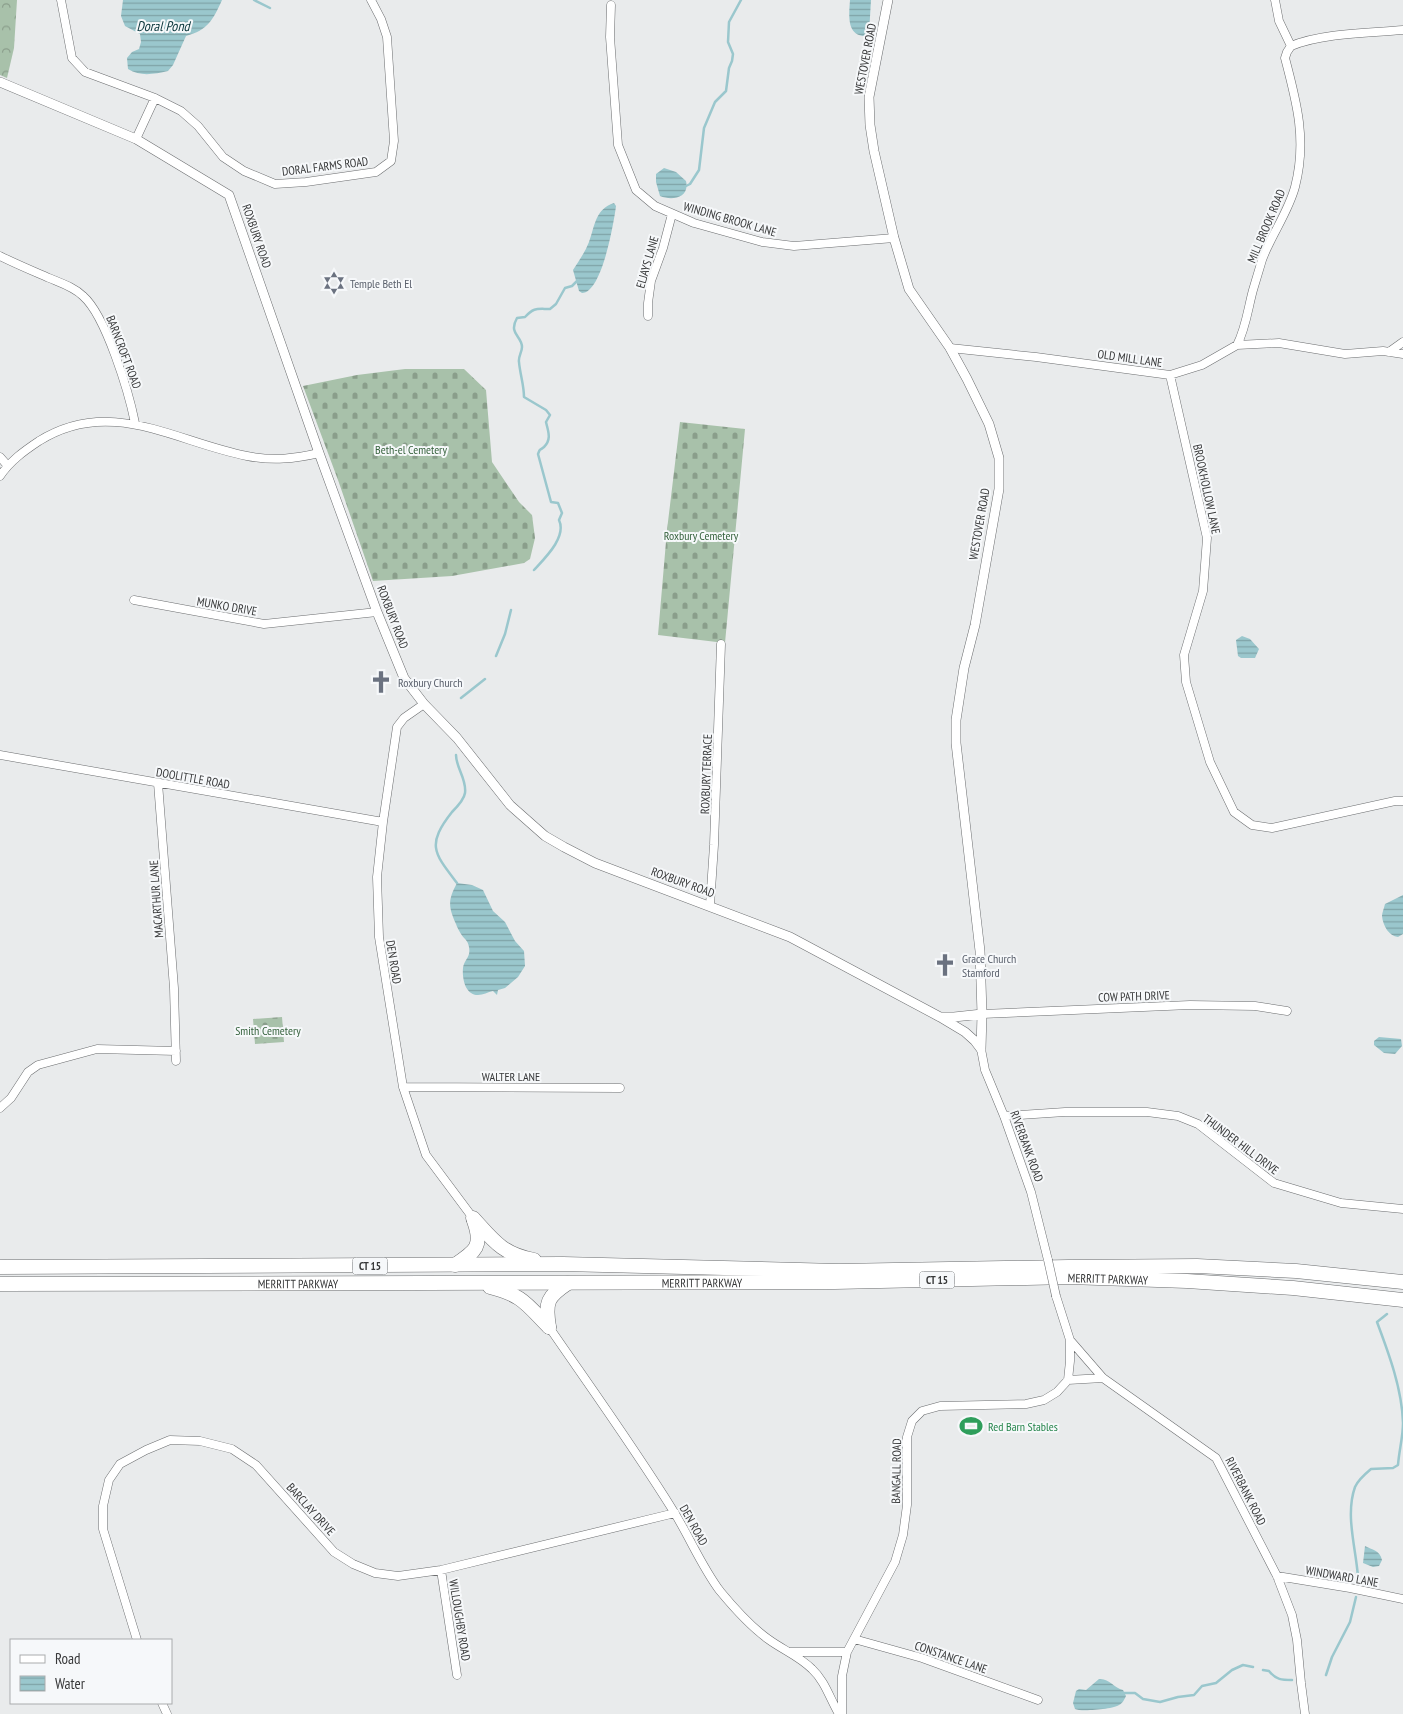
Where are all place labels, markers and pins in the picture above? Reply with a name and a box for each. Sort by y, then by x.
synagogue icon: Temple Beth El [321,270,347,296]
place label: Temple Beth El [350,276,412,291]
church icon: Roxbury Church [368,669,394,695]
place label: Roxbury Church [398,675,462,690]
place label: Grace Church Stamford [962,951,1016,980]
church icon: Grace Church Stamford [932,952,958,978]
sports icon: Red Barn Stables [958,1413,984,1439]
place label: Red Barn Stables [988,1419,1058,1434]

